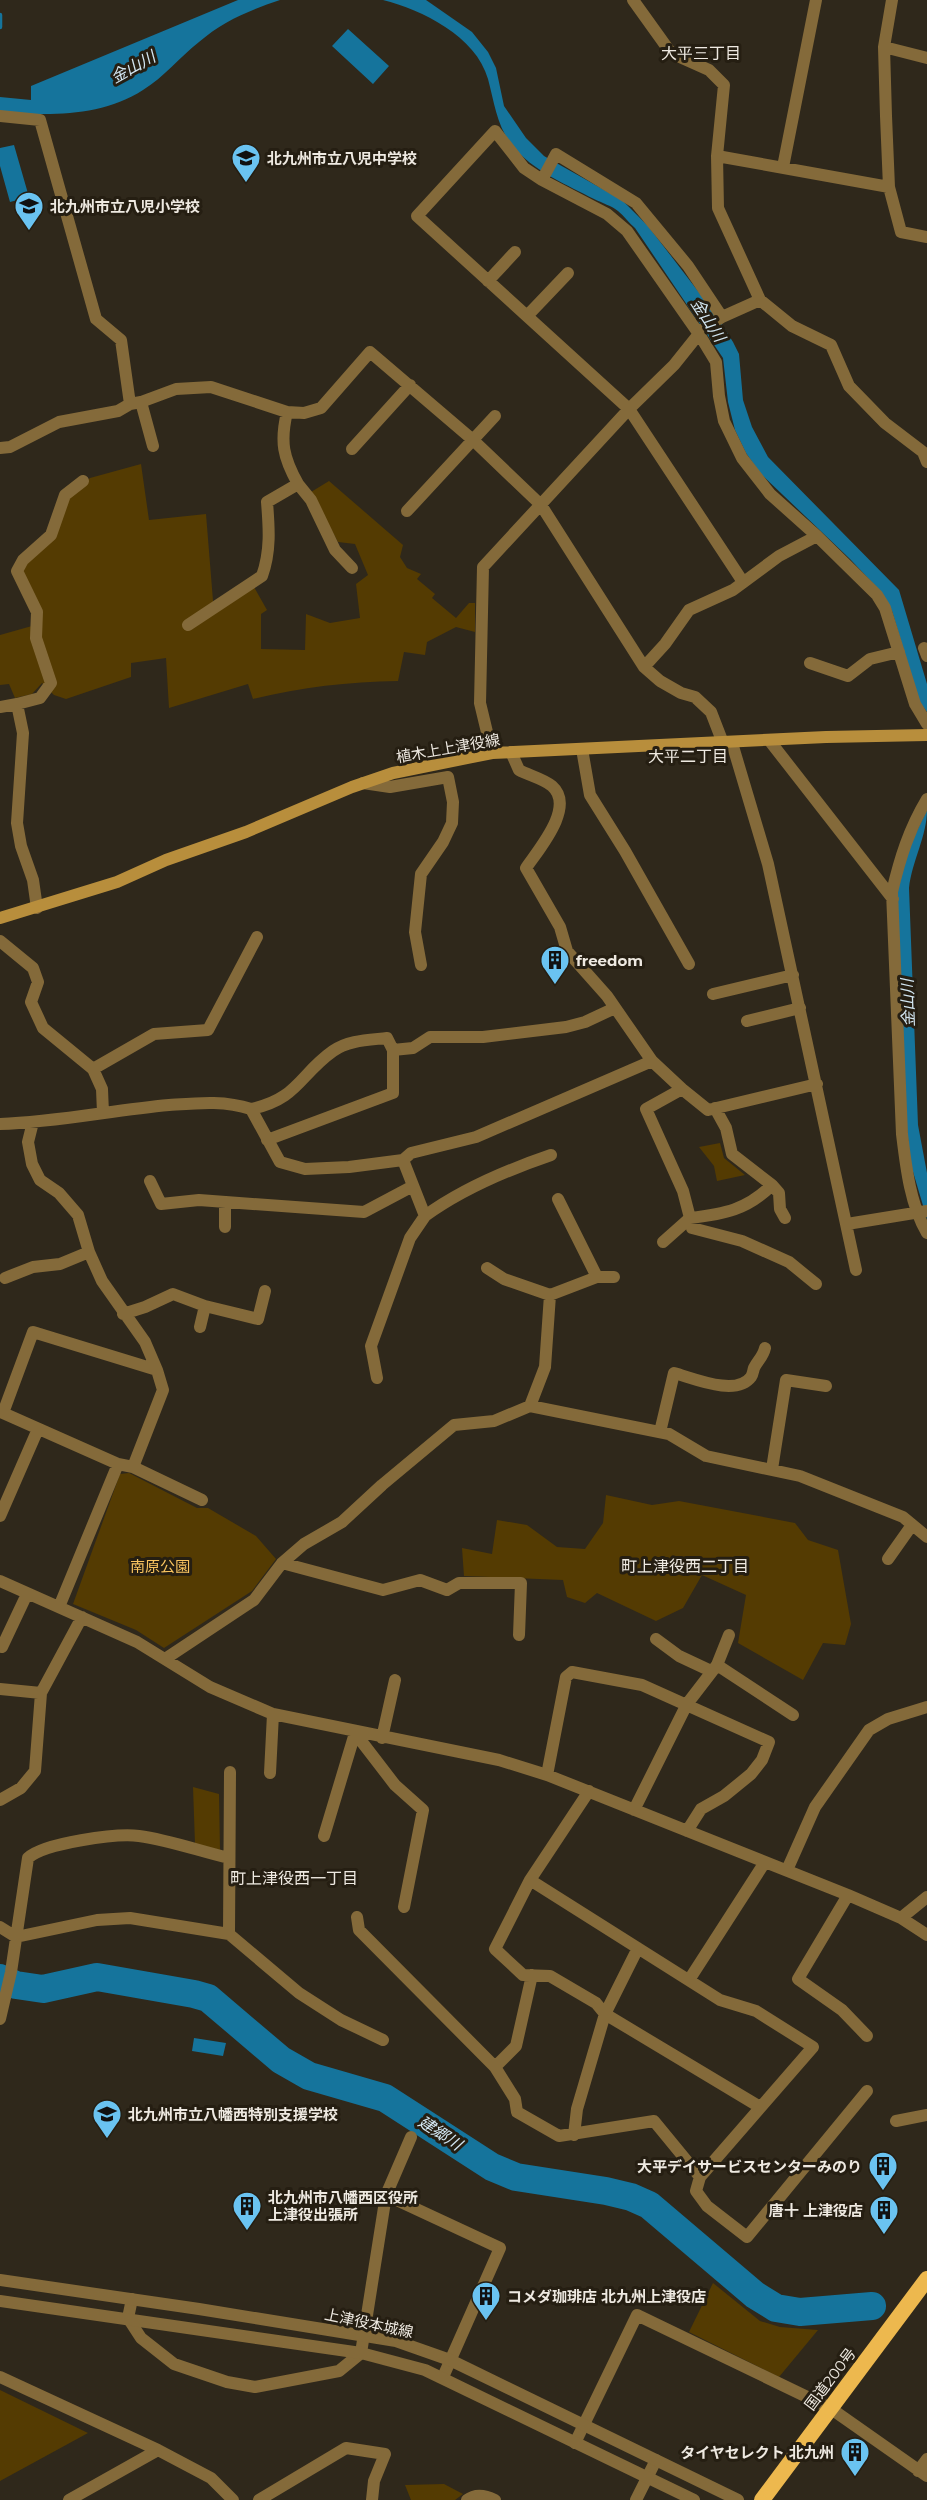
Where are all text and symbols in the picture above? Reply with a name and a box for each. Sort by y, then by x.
district label: 大平三丁目 [661,44,741,63]
water label: 金山川 [107,46,160,87]
school or university icon: 北九州市立八児中学校 [230,142,262,184]
place label: 北九州市立八児中学校 [267,149,417,168]
school or university icon: 北九州市立八児小学校 [13,190,45,232]
place label: 北九州市立八児小学校 [50,197,200,216]
water label: 金山川 [687,295,730,347]
street label: 植木上上津役線 [395,730,501,766]
district label: 大平二丁目 [648,747,728,766]
building icon: freedom [539,944,571,986]
place label: freedom [576,951,643,970]
water label: 金山川 [898,977,918,1027]
park label: 南原公園 [130,1557,190,1576]
district label: 町上津役西二丁目 [621,1557,749,1576]
district label: 町上津役西一丁目 [230,1869,358,1888]
school or university icon: 北九州市立八幡西特別支援学校 [91,2098,123,2140]
place label: 北九州市立八幡西特別支援学校 [128,2105,338,2124]
water label: 建郷川 [415,2112,467,2155]
building icon: 大平デイサービスセンターみのり [867,2150,899,2192]
place label: 大平デイサービスセンターみのり [637,2157,862,2176]
place label: 北九州市八幡西区役所 上津役出張所 [268,2188,418,2224]
building icon: 北九州市八幡西区役所 上津役出張所 [231,2190,263,2232]
building icon: 唐十 上津役店 [868,2194,900,2236]
place label: 唐十 上津役店 [769,2201,863,2220]
building icon: コメダ珈琲店 北九州上津役店 [470,2280,502,2322]
place label: コメダ珈琲店 北九州上津役店 [507,2287,706,2306]
street label: 上津役本城線 [323,2304,415,2342]
street label: 国道200号 [800,2344,860,2414]
building icon: タイヤセレクト 北九州 [839,2436,871,2478]
place label: タイヤセレクト 北九州 [680,2443,834,2462]

